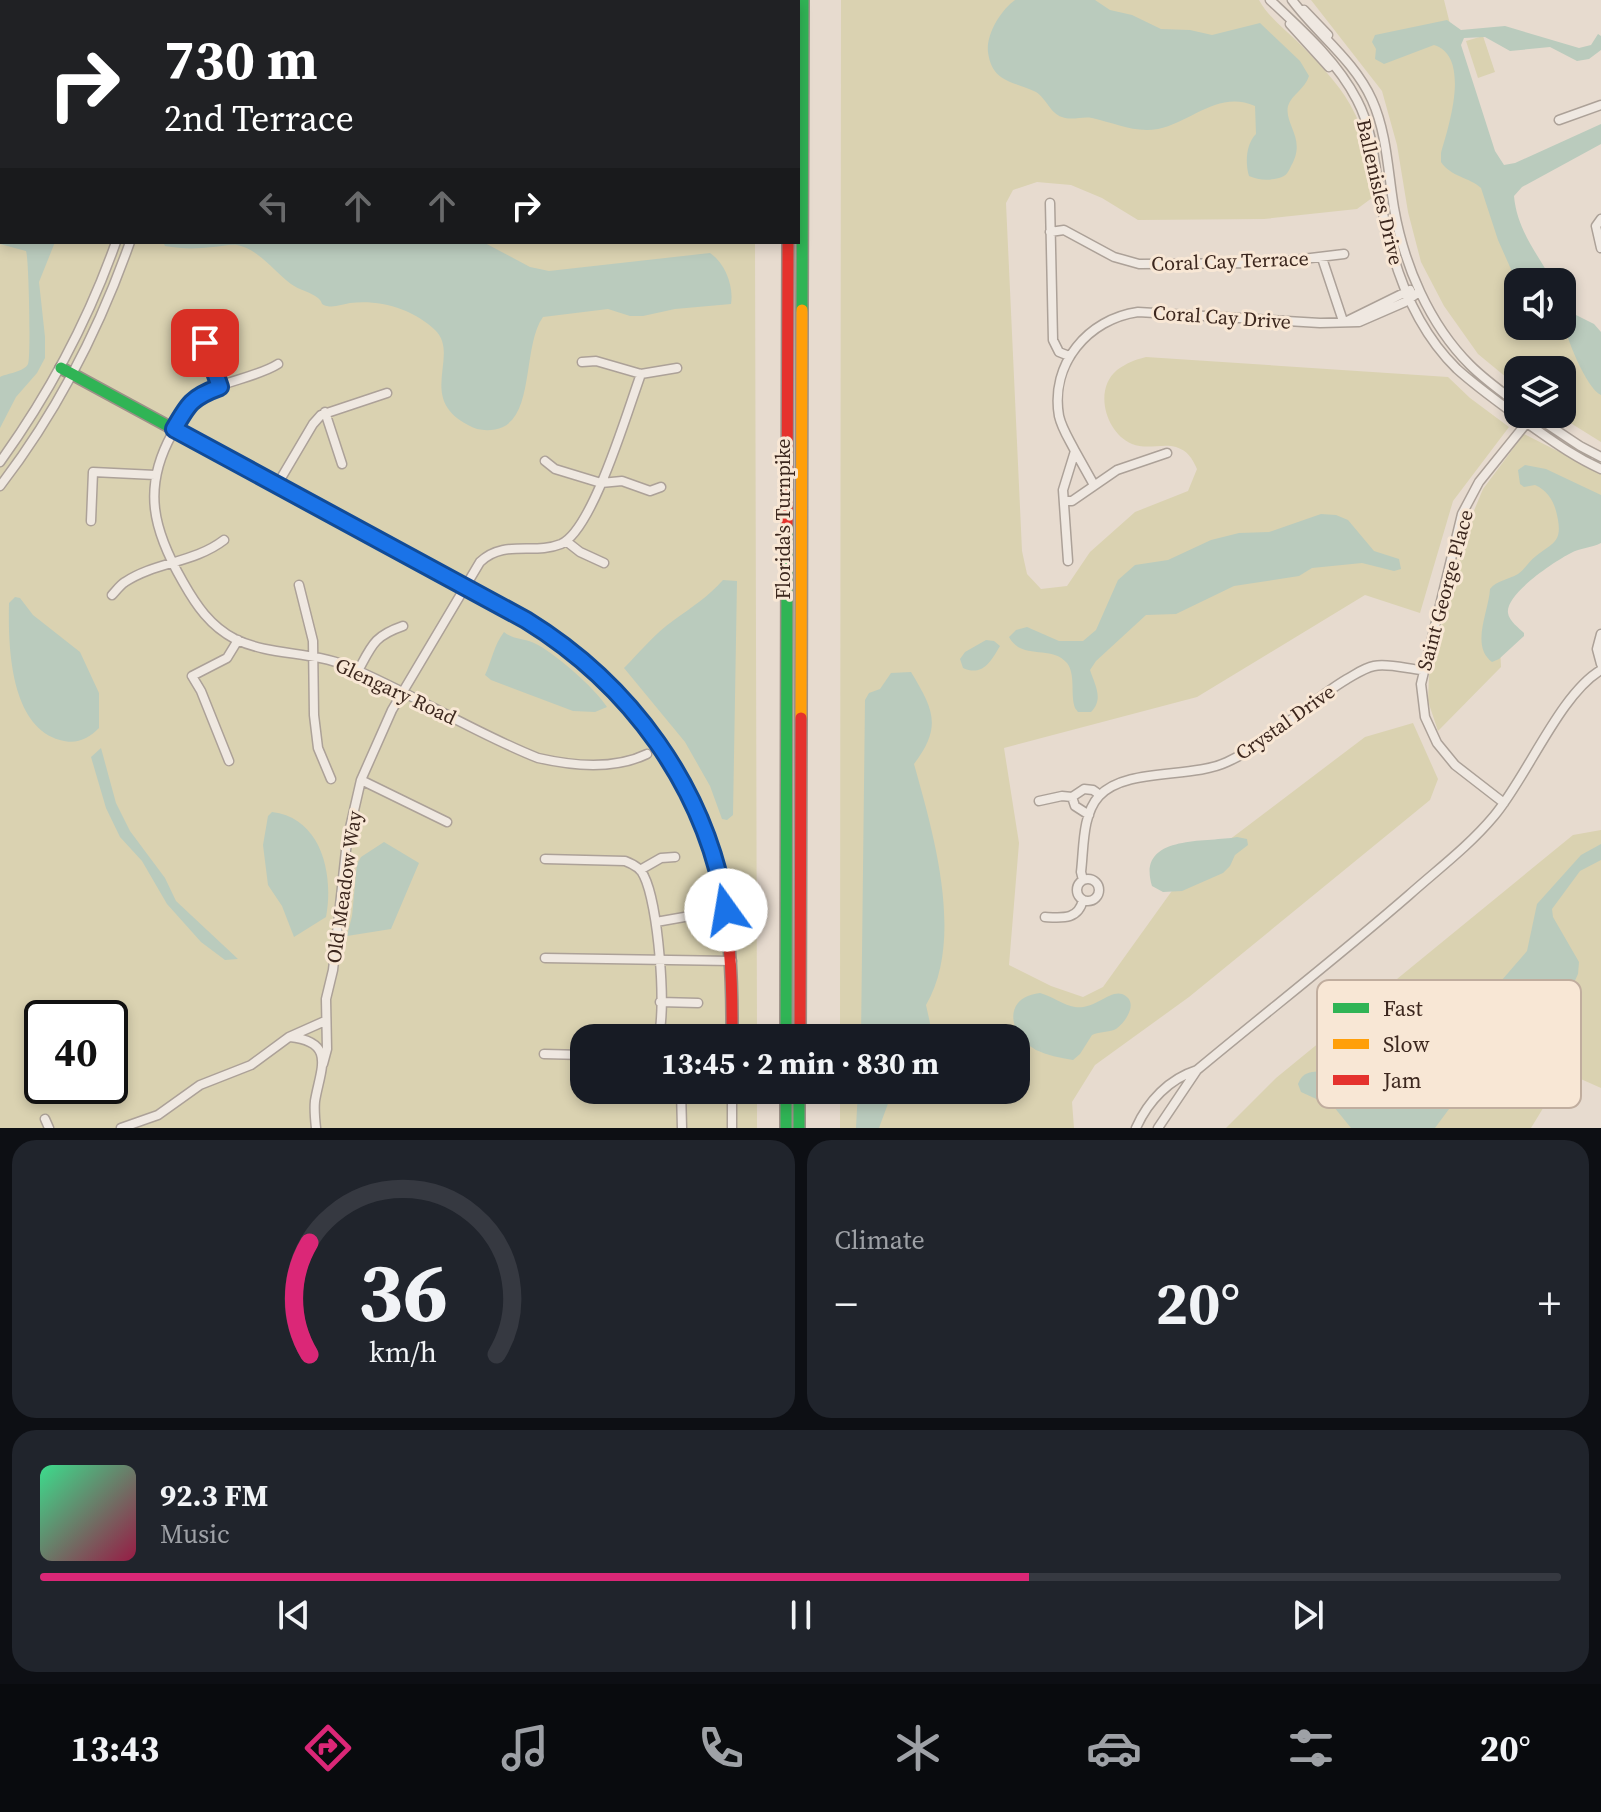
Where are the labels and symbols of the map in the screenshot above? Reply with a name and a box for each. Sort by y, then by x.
street label: Ballenisles Drive [1350,116,1410,268]
street label: Coral Cay Terrace [1151,244,1309,278]
street label: Coral Cay Drive [1152,298,1292,336]
pin [171,309,239,377]
street label: Florida's Turnpike [769,439,797,599]
street label: Saint George Place [1410,507,1480,673]
street label: Glengary Road [331,651,462,732]
street label: Crystal Drive [1230,677,1340,767]
street label: Old Meadow Way [319,808,369,965]
position arrow [684,868,768,952]
legend [1317,980,1581,1108]
text: Fast [1383,993,1424,1023]
speed limit sign: 40 [24,1000,128,1104]
text: Slow [1383,1029,1430,1059]
text: Jam [1382,1065,1422,1095]

